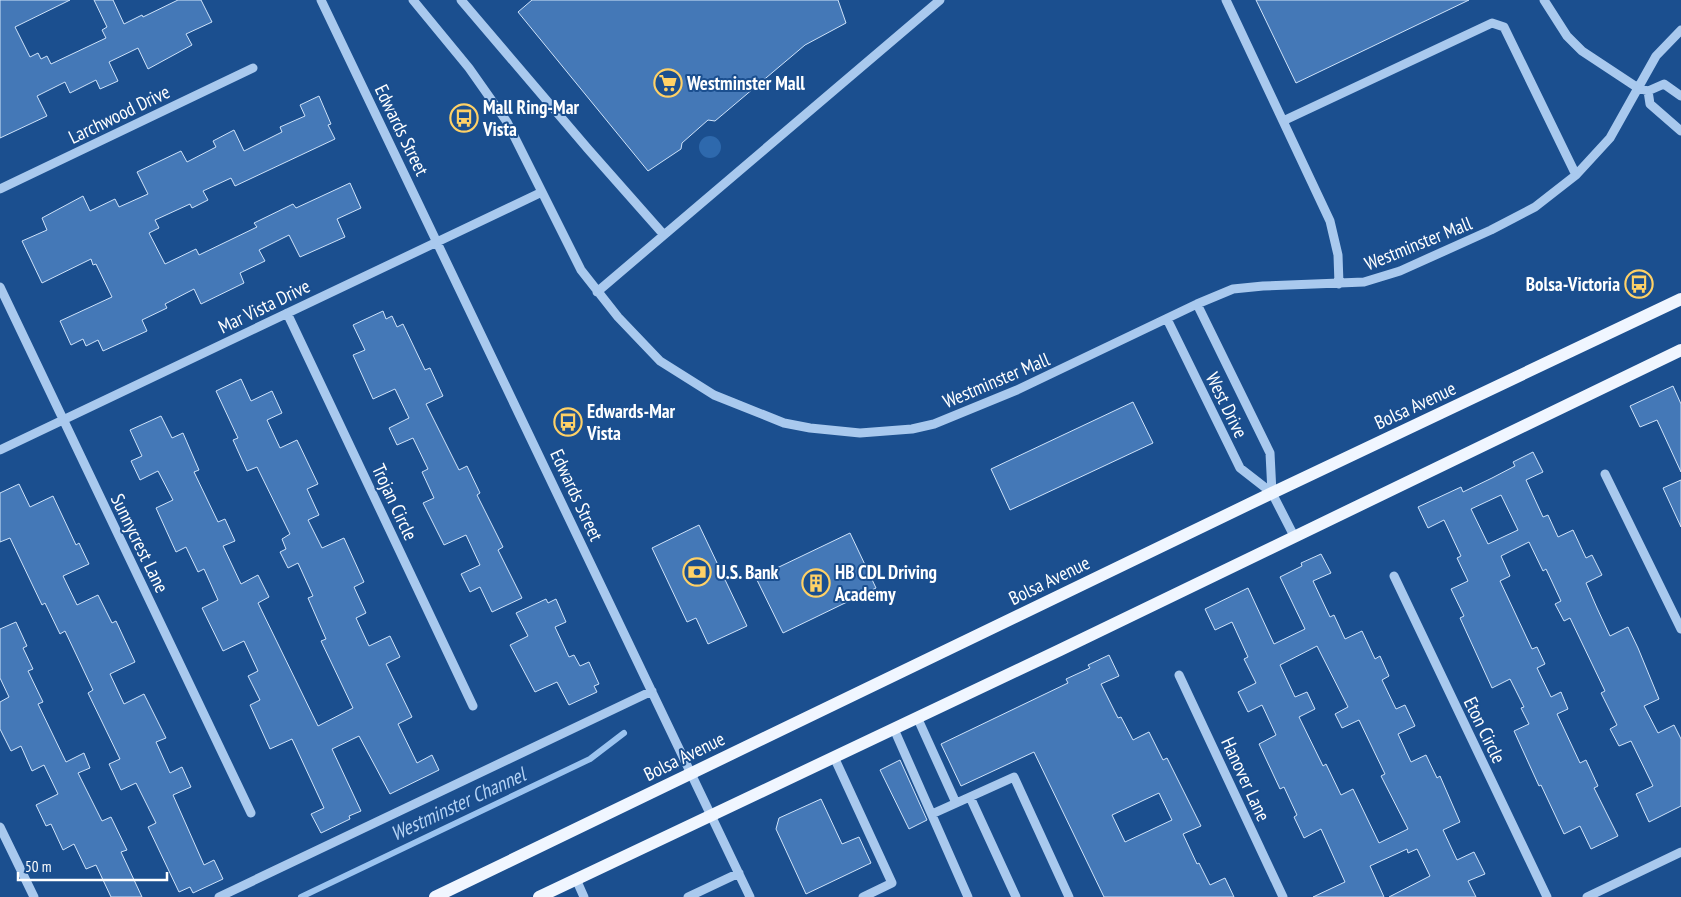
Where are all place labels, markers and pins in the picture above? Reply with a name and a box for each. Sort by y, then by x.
supermarket icon: Westminster Mall [653,68,683,98]
place label: Westminster Mall [686,71,805,95]
place label: Mall Ring-Mar Vista [482,95,579,141]
bus stop icon: Mall Ring-Mar Vista [449,103,479,133]
bus stop icon: Bolsa-Victoria [1624,269,1654,299]
place label: Bolsa-Victoria [1526,272,1620,296]
place label: Edwards-Mar Vista [586,399,676,445]
bus stop icon: Edwards-Mar Vista [553,407,583,437]
bank icon: U.S. Bank [682,557,712,587]
place label: U.S. Bank [716,560,779,584]
place label: HB CDL Driving Academy [834,560,937,606]
building icon: HB CDL Driving Academy [801,568,831,598]

